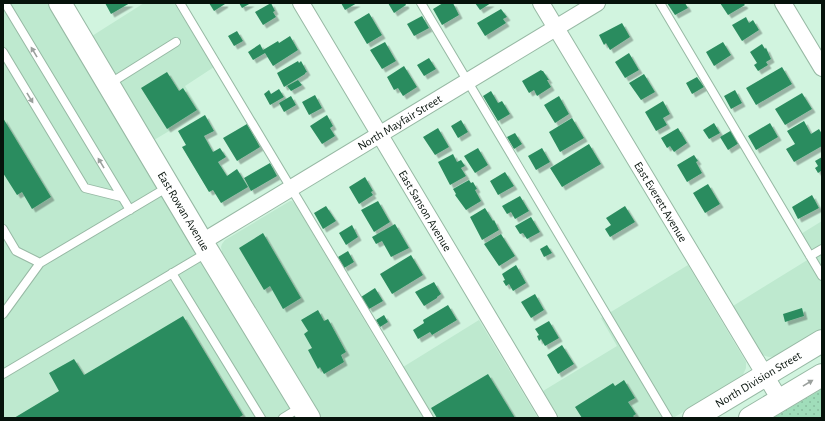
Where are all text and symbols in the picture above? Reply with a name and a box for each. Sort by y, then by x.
one-way arrow [31,46,38,58]
one-way arrow [27,92,34,104]
street label: North Mayfair Street [356,92,444,152]
one-way arrow [98,157,105,169]
street label: East Everett Avenue [632,160,689,244]
street label: East Sanson Avenue [396,168,454,253]
street label: East Rowan Avenue [155,169,212,253]
street label: North Division Street [713,349,803,410]
one-way arrow [802,380,814,387]

